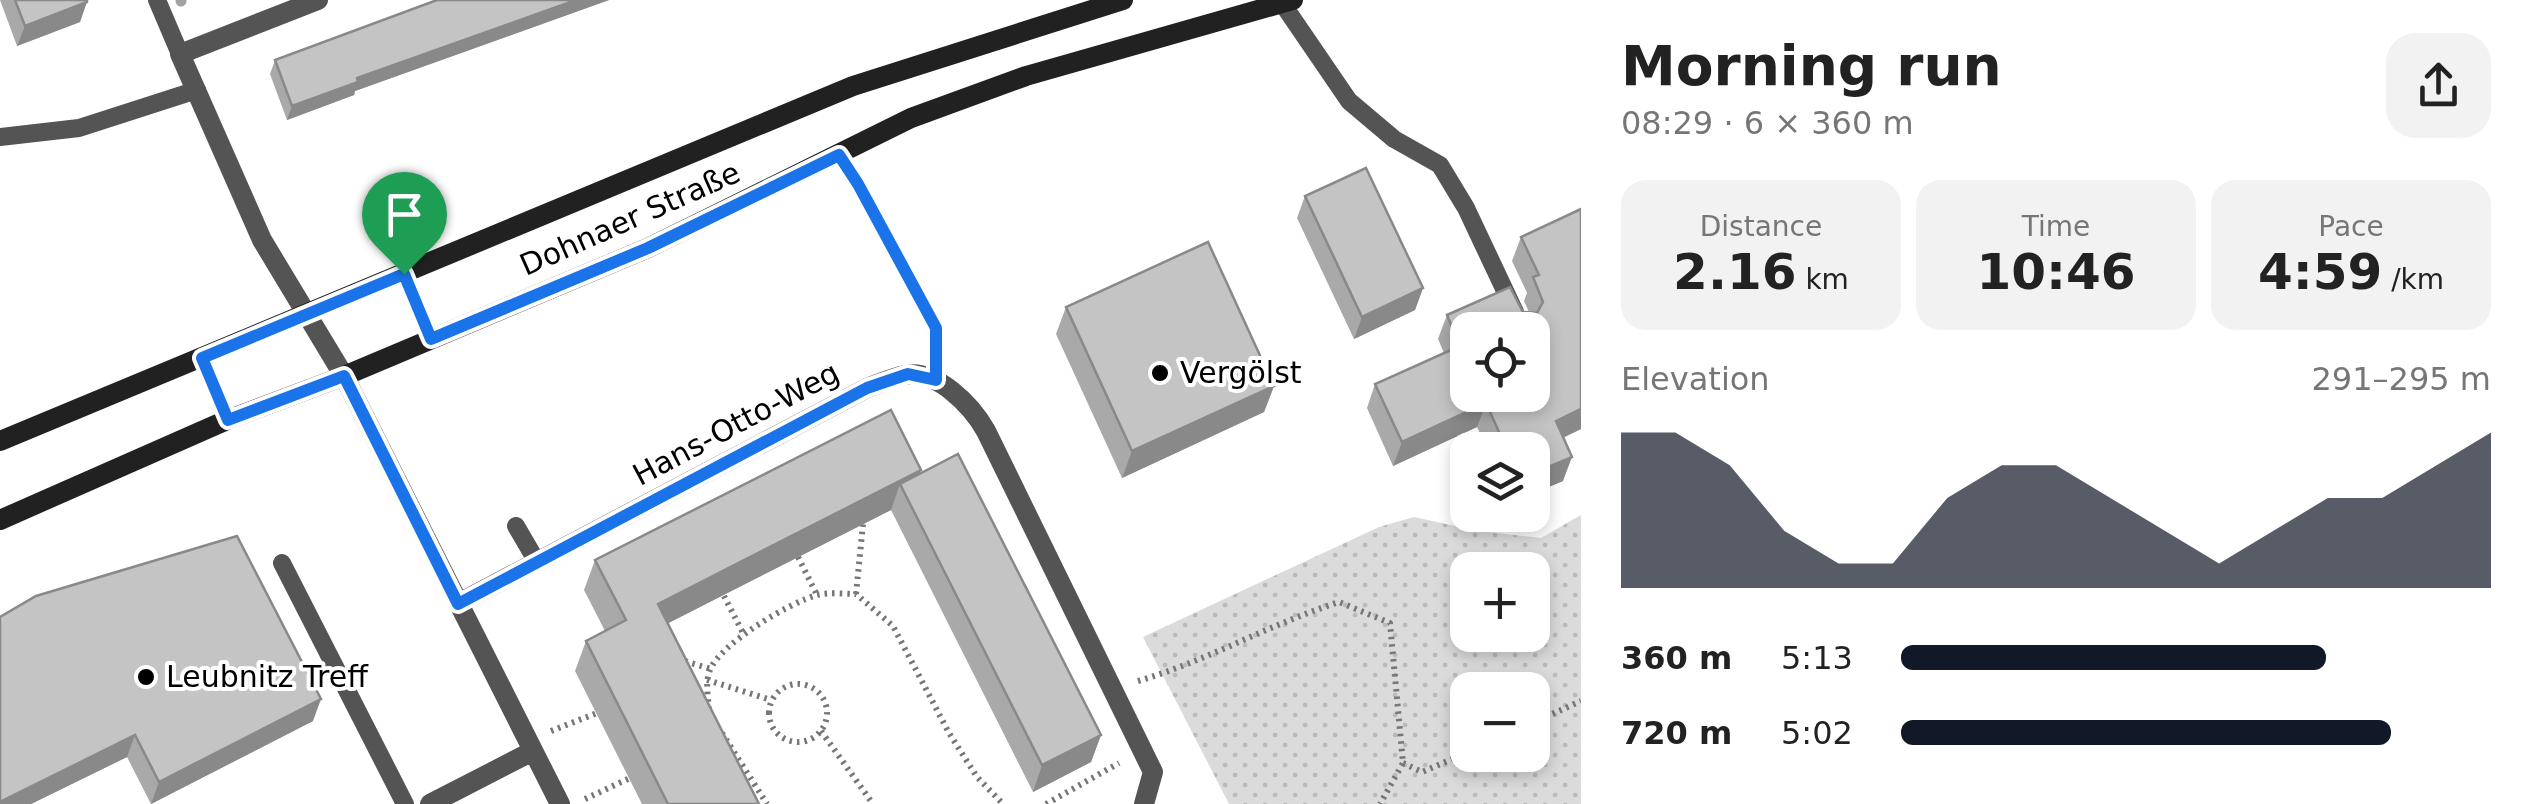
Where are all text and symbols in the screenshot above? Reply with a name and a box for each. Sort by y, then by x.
button: share [2386,33,2491,138]
text: Morning run [1621,34,2002,98]
text: 08:29 · 6 × 360 m [1621,104,1914,142]
street label: Dohnaer Straße [514,154,745,283]
pin [362,172,447,275]
icon: arrive [377,187,432,242]
text: Distance [1700,210,1822,243]
text: Time [2022,210,2090,243]
text: Pace [2318,210,2384,243]
text: 2.16 [1673,243,1796,301]
text: 10:46 [1976,243,2136,301]
text: 4:59 [2258,243,2382,301]
text: km [1796,263,1849,296]
text: /km [2382,263,2444,296]
map controls [1450,312,1550,772]
button: locate [1450,312,1550,412]
street label: Hans-Otto-Weg [627,355,845,493]
place label: Vergölst [1180,355,1302,390]
text: Elevation [1621,360,1770,398]
text: 291–295 m [2312,360,2491,398]
marker: Vergölst [1149,362,1171,384]
button: layers [1450,432,1550,532]
button: + [1450,552,1550,652]
text: 360 m [1621,639,1732,677]
text: 5:13 [1781,639,1853,677]
place label: Leubnitz Treff [166,659,369,694]
marker: Leubnitz Treff [135,666,157,688]
button: − [1450,672,1550,772]
text: 720 m [1621,714,1732,752]
text: 5:02 [1781,714,1853,752]

